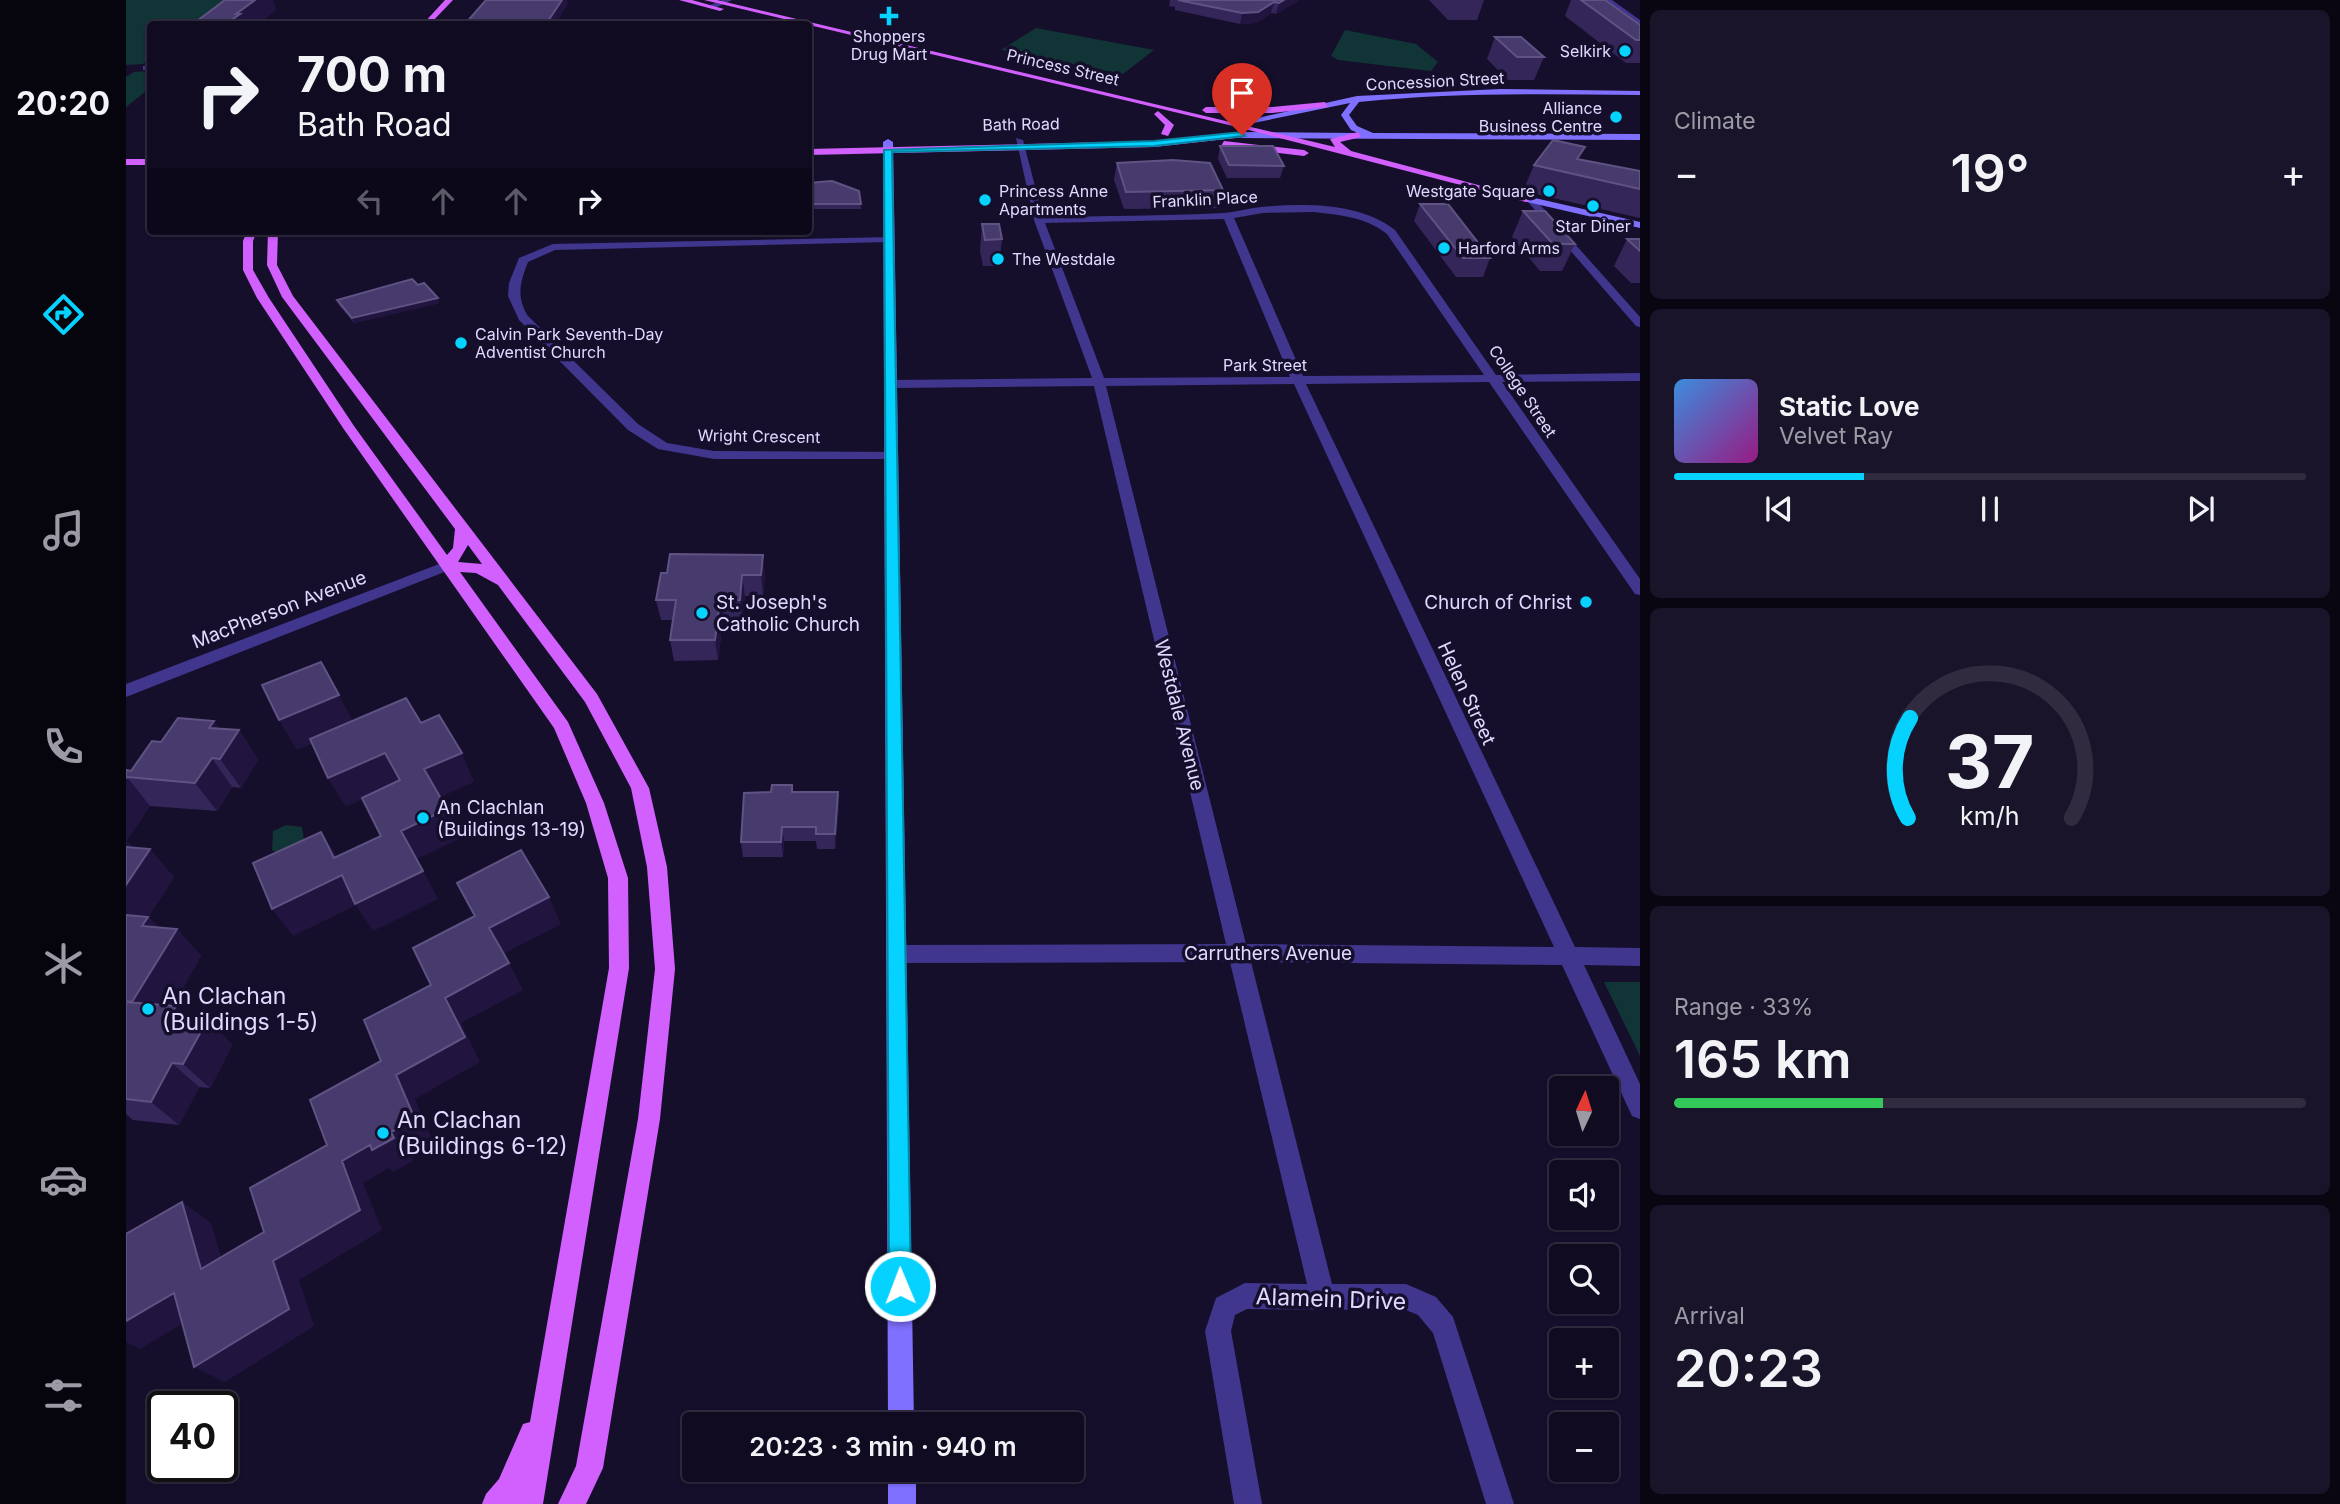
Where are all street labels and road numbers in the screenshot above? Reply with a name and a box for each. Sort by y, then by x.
street label: Princess Street [1005,44,1121,90]
street label: Concession Street [1365,67,1505,95]
street label: Bath Road [982,113,1060,135]
street label: Franklin Place [1152,186,1258,212]
street label: College Street [1485,341,1561,441]
street label: Park Street [1223,355,1307,375]
street label: Wright Crescent [697,425,821,447]
street label: MacPherson Avenue [189,566,370,653]
street label: Westdale Avenue [1150,637,1209,793]
street label: Helen Street [1433,638,1500,748]
street label: Carruthers Avenue [1184,942,1352,965]
street label: Alamein Drive [1255,1282,1407,1316]

